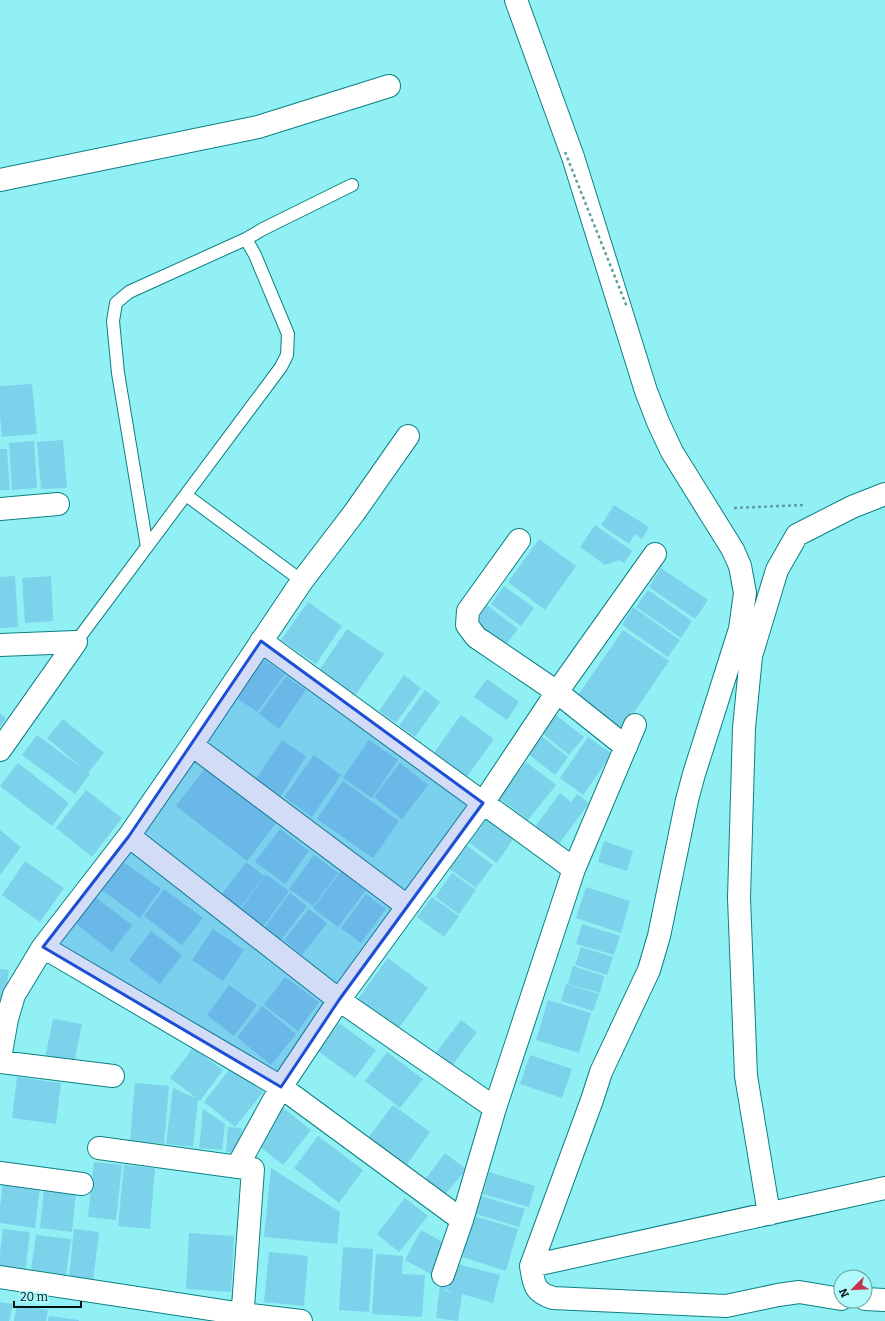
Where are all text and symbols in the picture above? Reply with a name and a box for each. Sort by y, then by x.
north arrow [833,1269,873,1309]
scale bar [14,1283,81,1309]
text: N [836,1286,852,1299]
text: 20 m [20,1290,49,1304]

